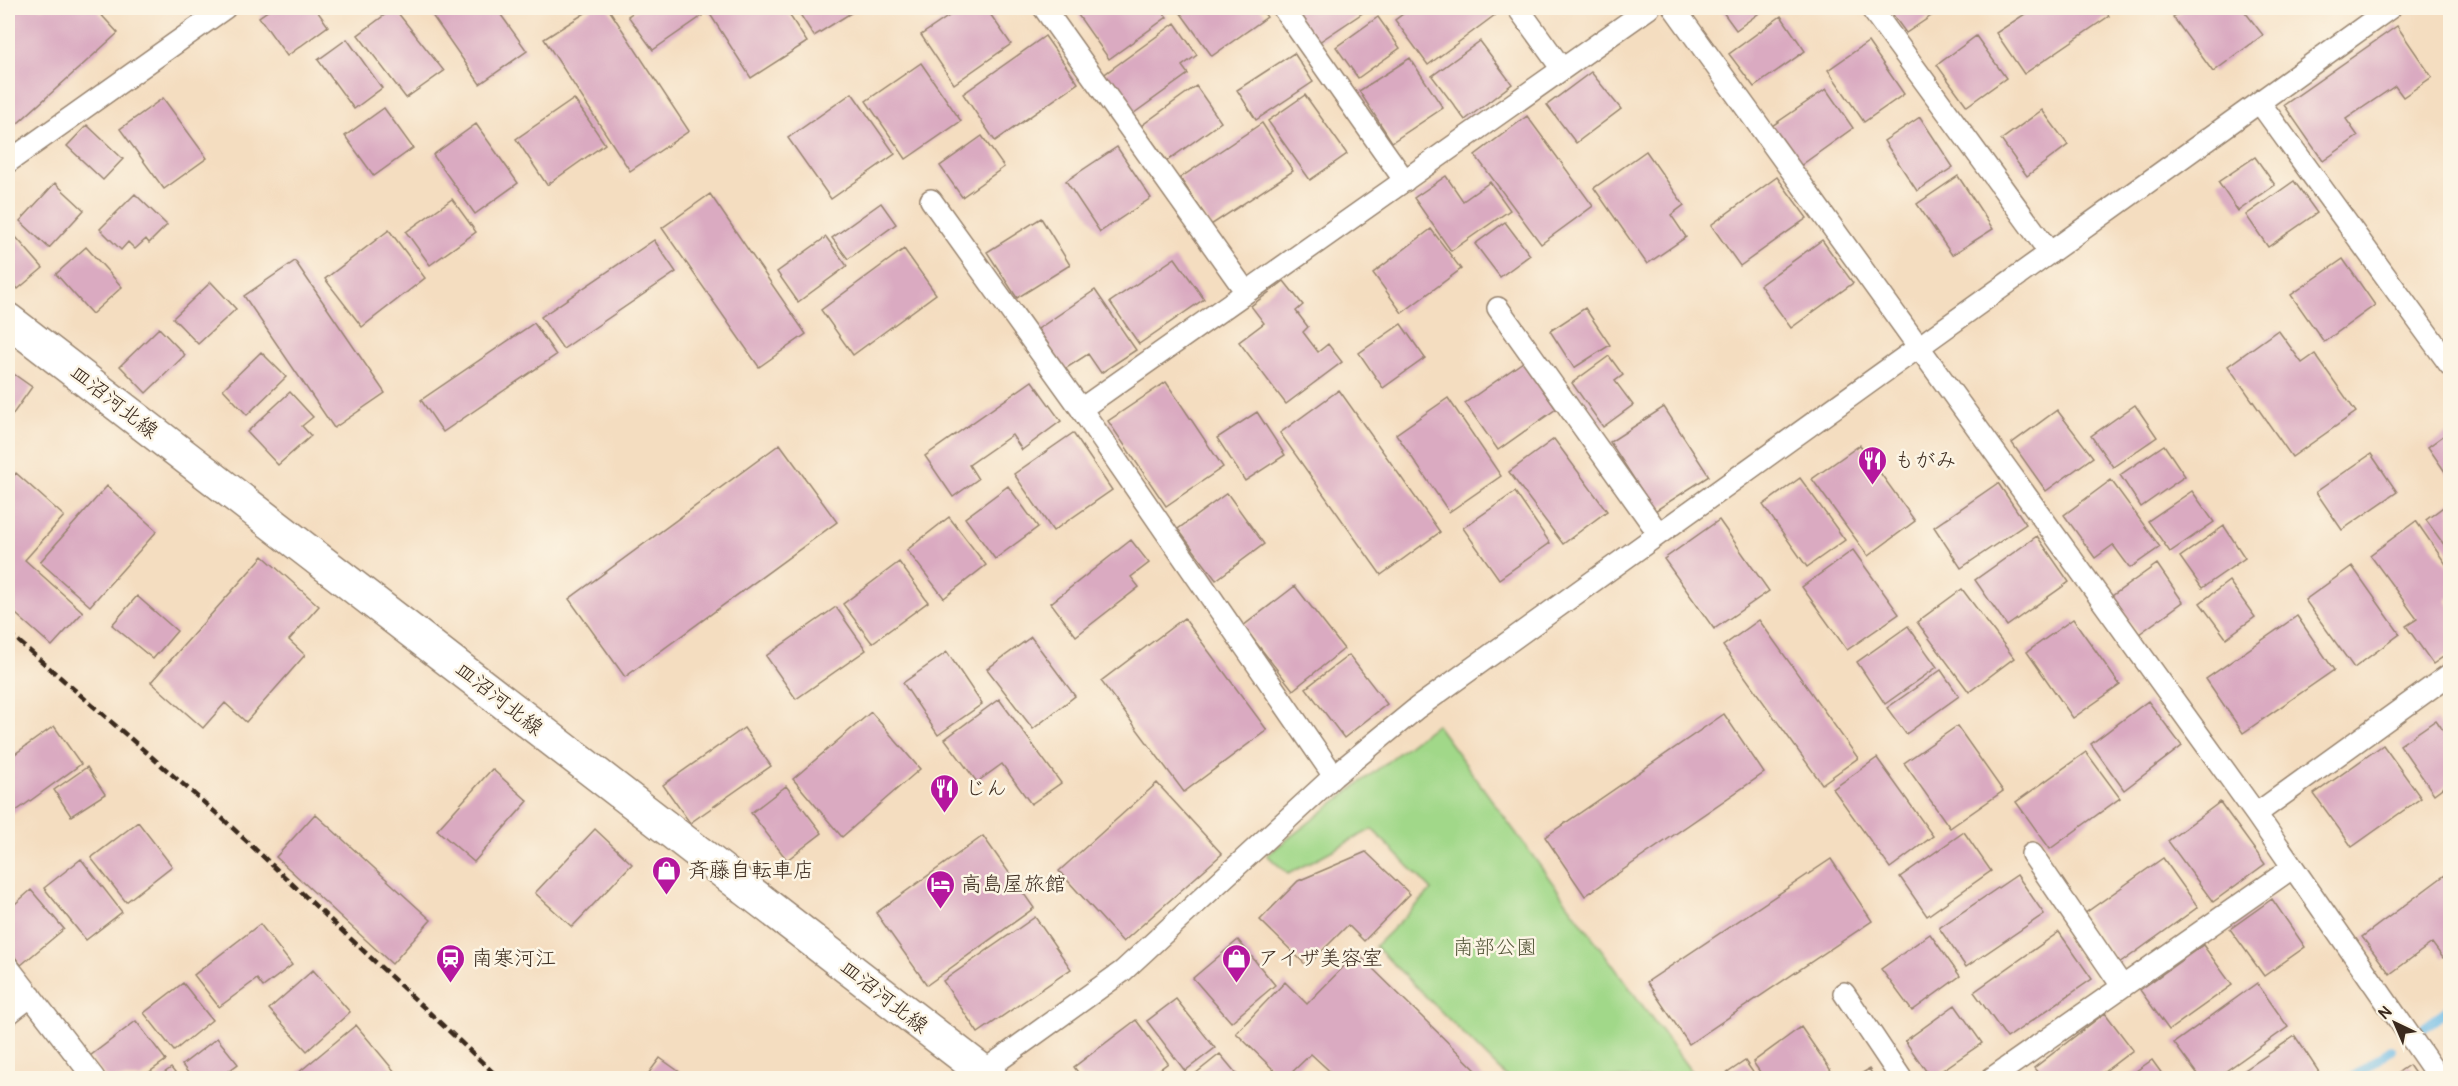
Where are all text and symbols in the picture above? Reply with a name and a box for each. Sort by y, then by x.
street label: 皿沼河北線 [64,359,164,445]
restaurant icon: もがみ [1857,444,1889,486]
place label: もがみ [1894,447,1957,474]
street label: 皿沼河北線 [449,656,549,742]
restaurant icon: じん [928,772,960,814]
place label: じん [965,775,1007,802]
shop icon: 斉藤自転車店 [651,854,683,896]
place label: 斉藤自転車店 [688,857,814,884]
hotel icon: 高島屋旅館 [924,868,956,910]
place label: 高島屋旅館 [961,871,1066,898]
park label: 南部公園 [1453,934,1537,961]
station icon: 南寒河江 [435,942,467,984]
shop icon: アイザ美容室 [1221,942,1253,984]
place label: 南寒河江 [472,945,556,972]
place label: アイザ美容室 [1258,945,1383,972]
street label: 皿沼河北線 [834,954,934,1040]
north arrow [2365,993,2425,1053]
text: N [2374,1002,2396,1024]

